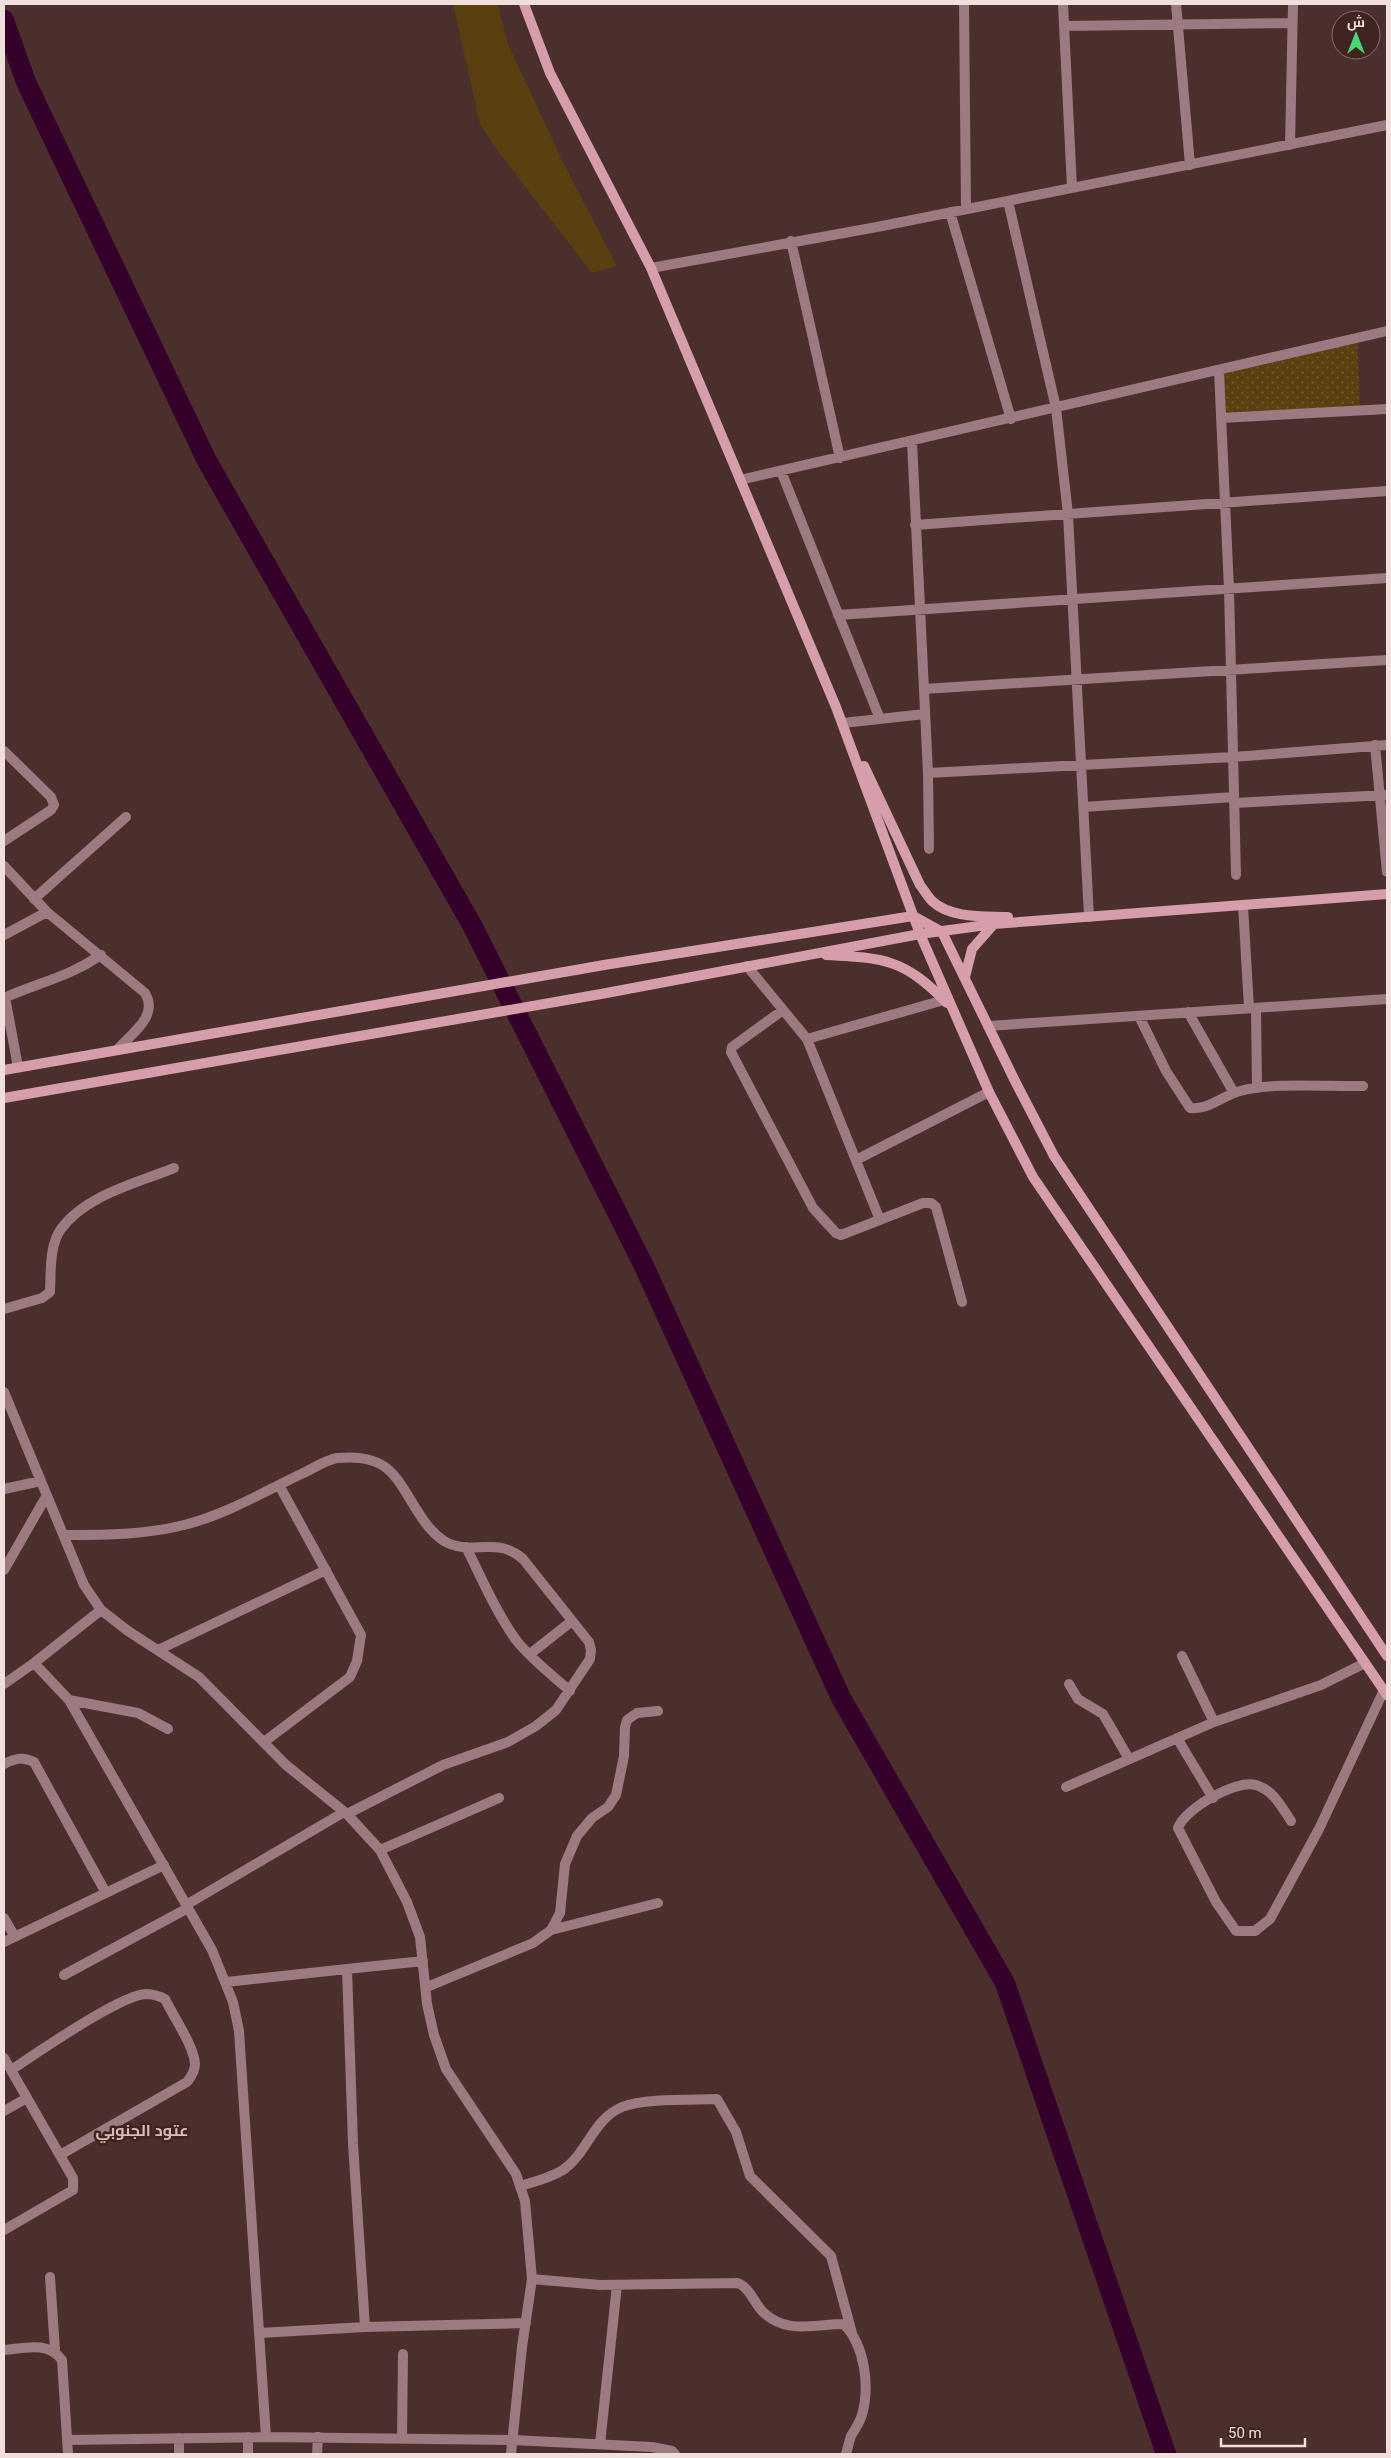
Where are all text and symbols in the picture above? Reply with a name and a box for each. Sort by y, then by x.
north arrow [1331,10,1381,60]
text: ش [1347,14,1365,31]
district label: عتود الجنوبي [95,2121,189,2143]
scale bar [1221,2416,1305,2448]
text: 50 m [1228,2424,1262,2442]

